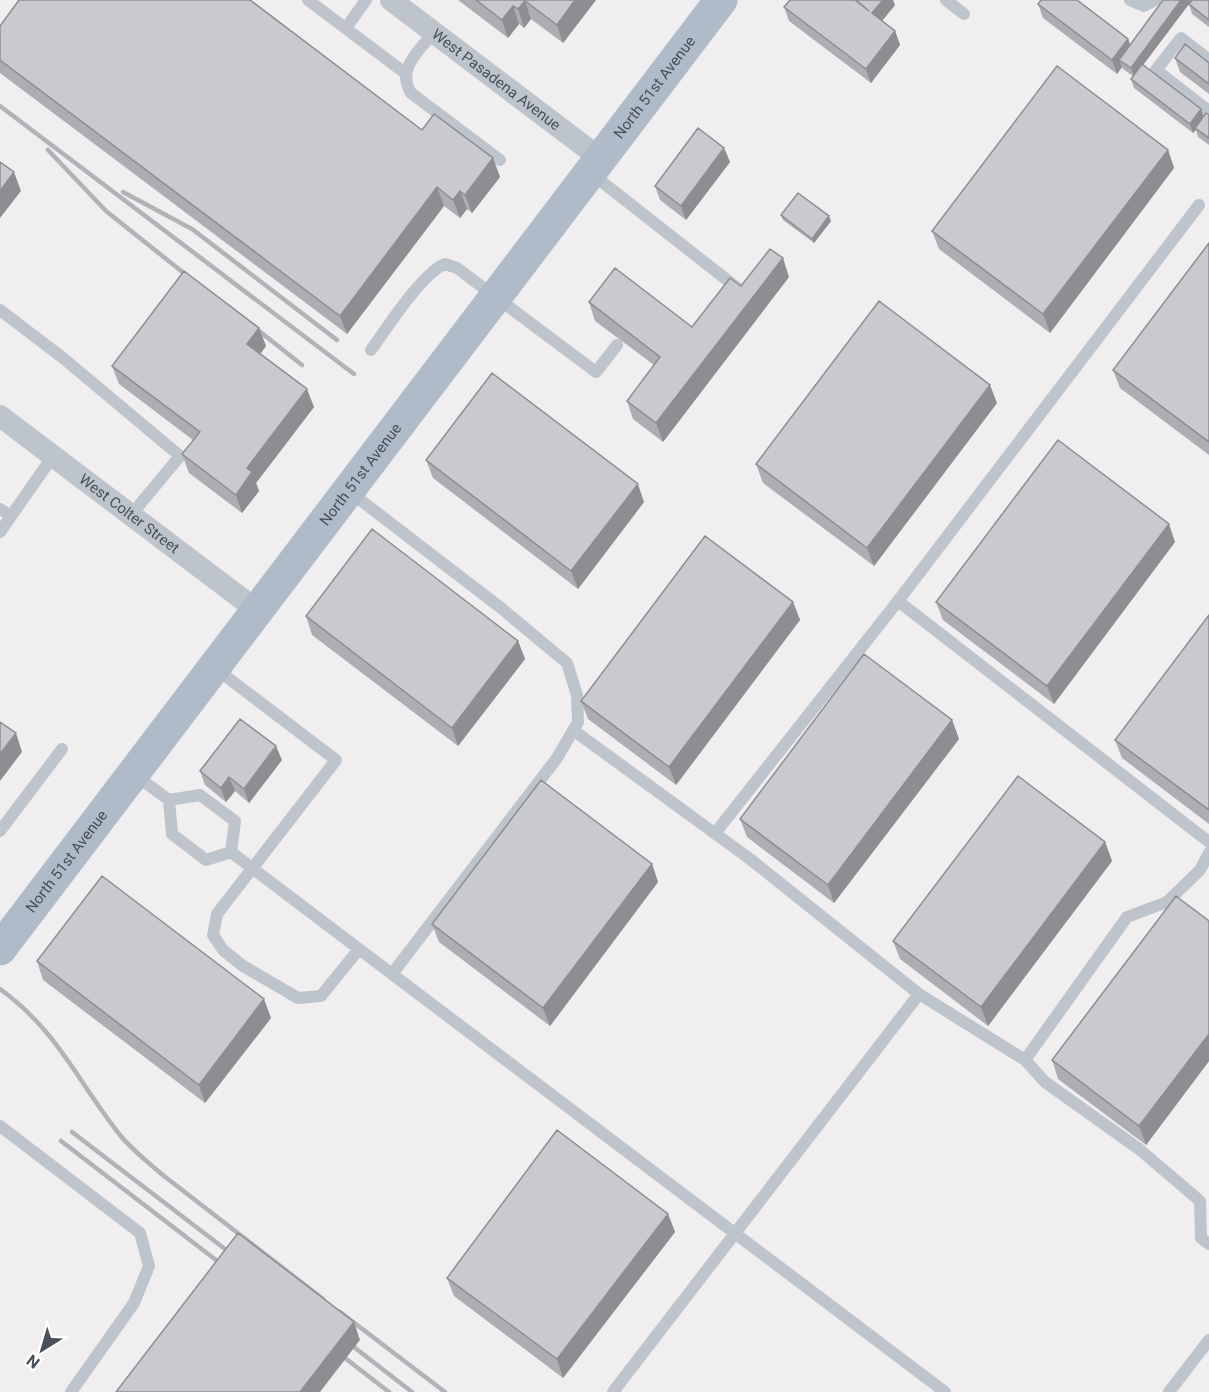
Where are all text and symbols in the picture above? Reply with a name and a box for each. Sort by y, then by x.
street label: West Pasadena Avenue [428,25,564,134]
street label: North 51st Avenue [610,33,699,142]
street label: North 51st Avenue [316,420,405,529]
street label: West Colter Street [76,470,183,557]
street label: North 51st Avenue [22,807,111,916]
north arrow [12,1320,72,1380]
text: N [23,1351,44,1373]

